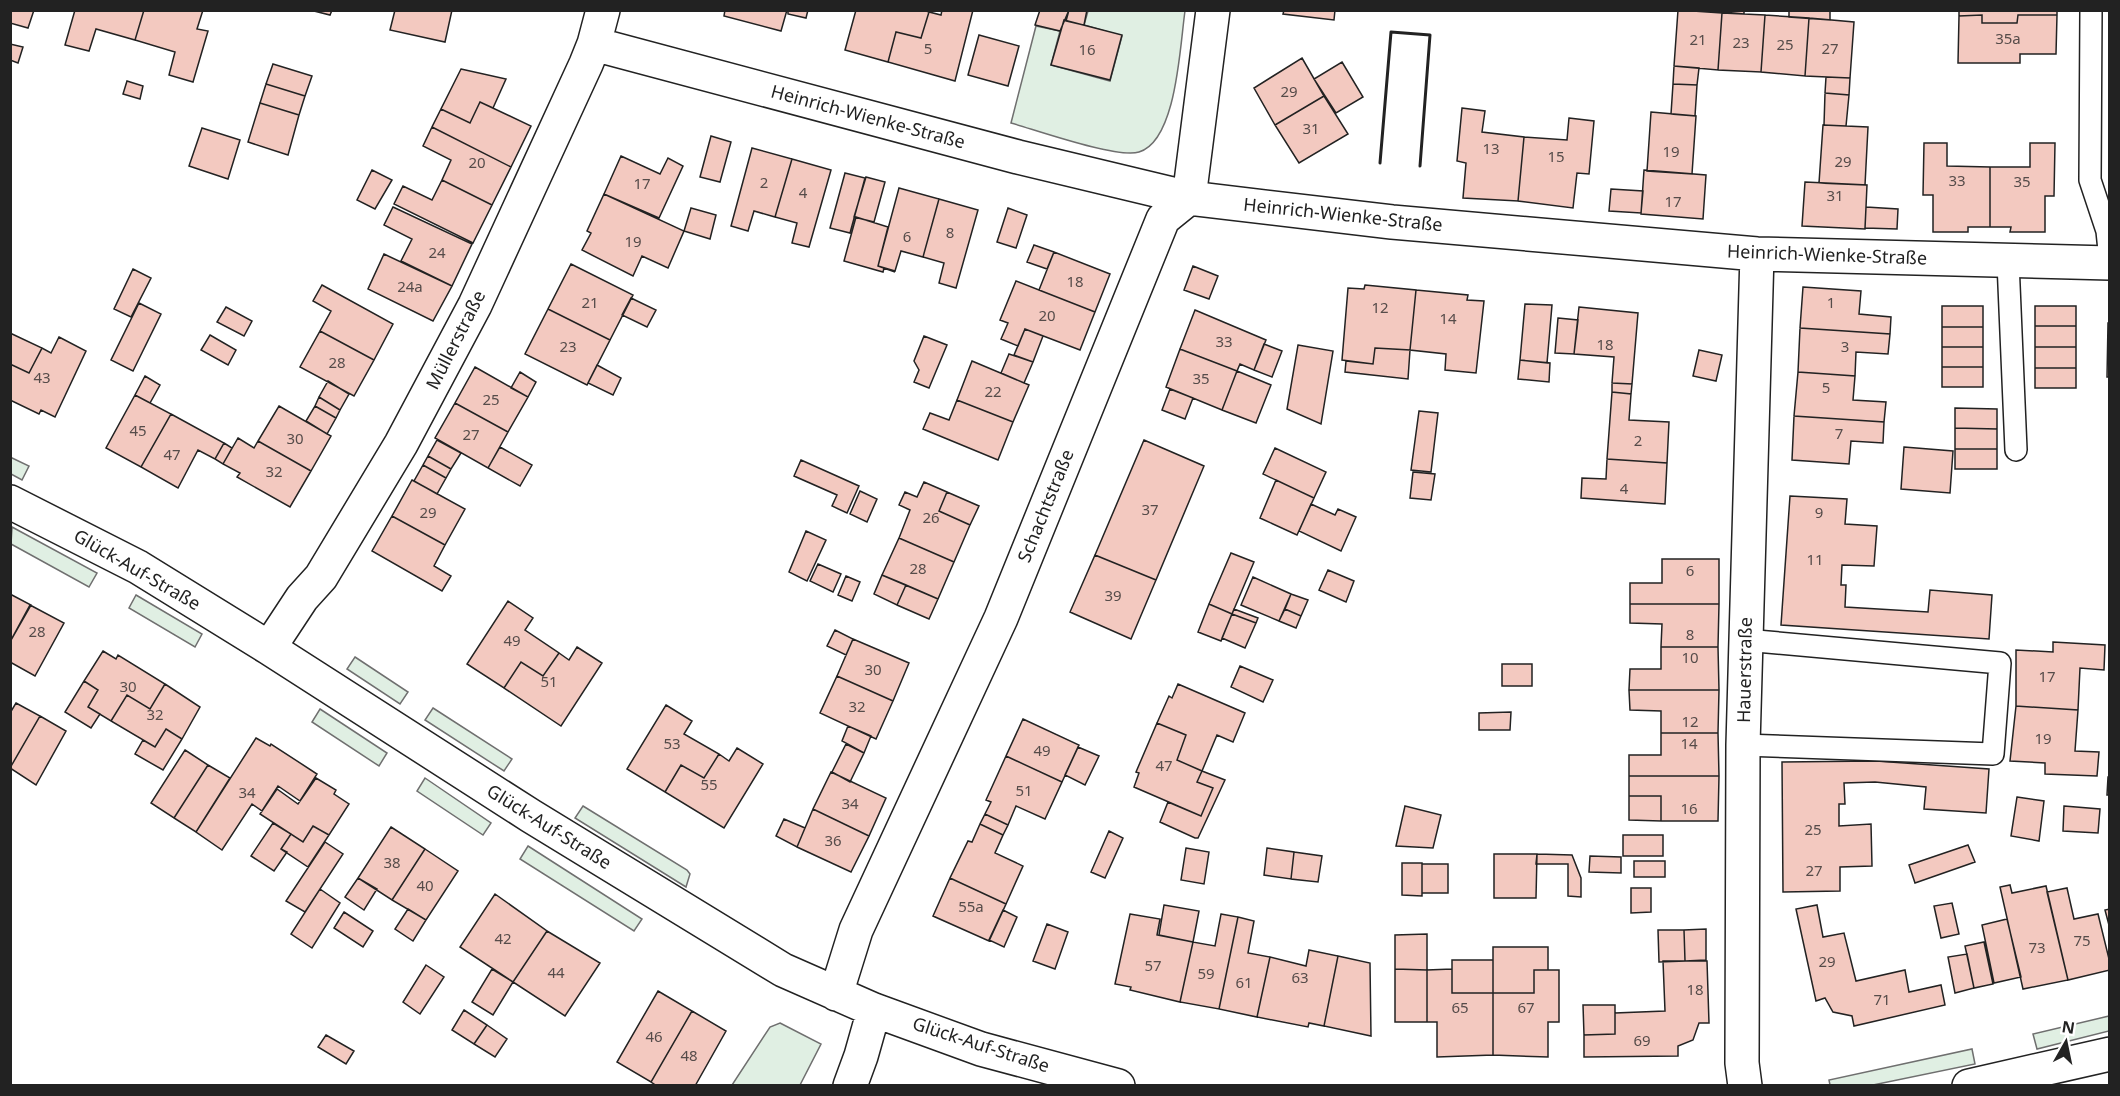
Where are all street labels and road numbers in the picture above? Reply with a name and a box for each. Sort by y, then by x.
street label: Heinrich-Wienke-Straße [768,79,968,154]
street label: Heinrich-Wienke-Straße [1242,192,1444,236]
street label: Heinrich-Wienke-Straße [1727,239,1927,269]
street label: Müllerstraße [420,286,490,393]
street label: Schachtstraße [1012,446,1079,566]
street label: Glück-Auf-Straße [70,523,205,615]
street label: Hauerstraße [1731,617,1757,723]
street label: Glück-Auf-Straße [483,778,616,874]
street label: Glück-Auf-Straße [910,1011,1053,1077]

